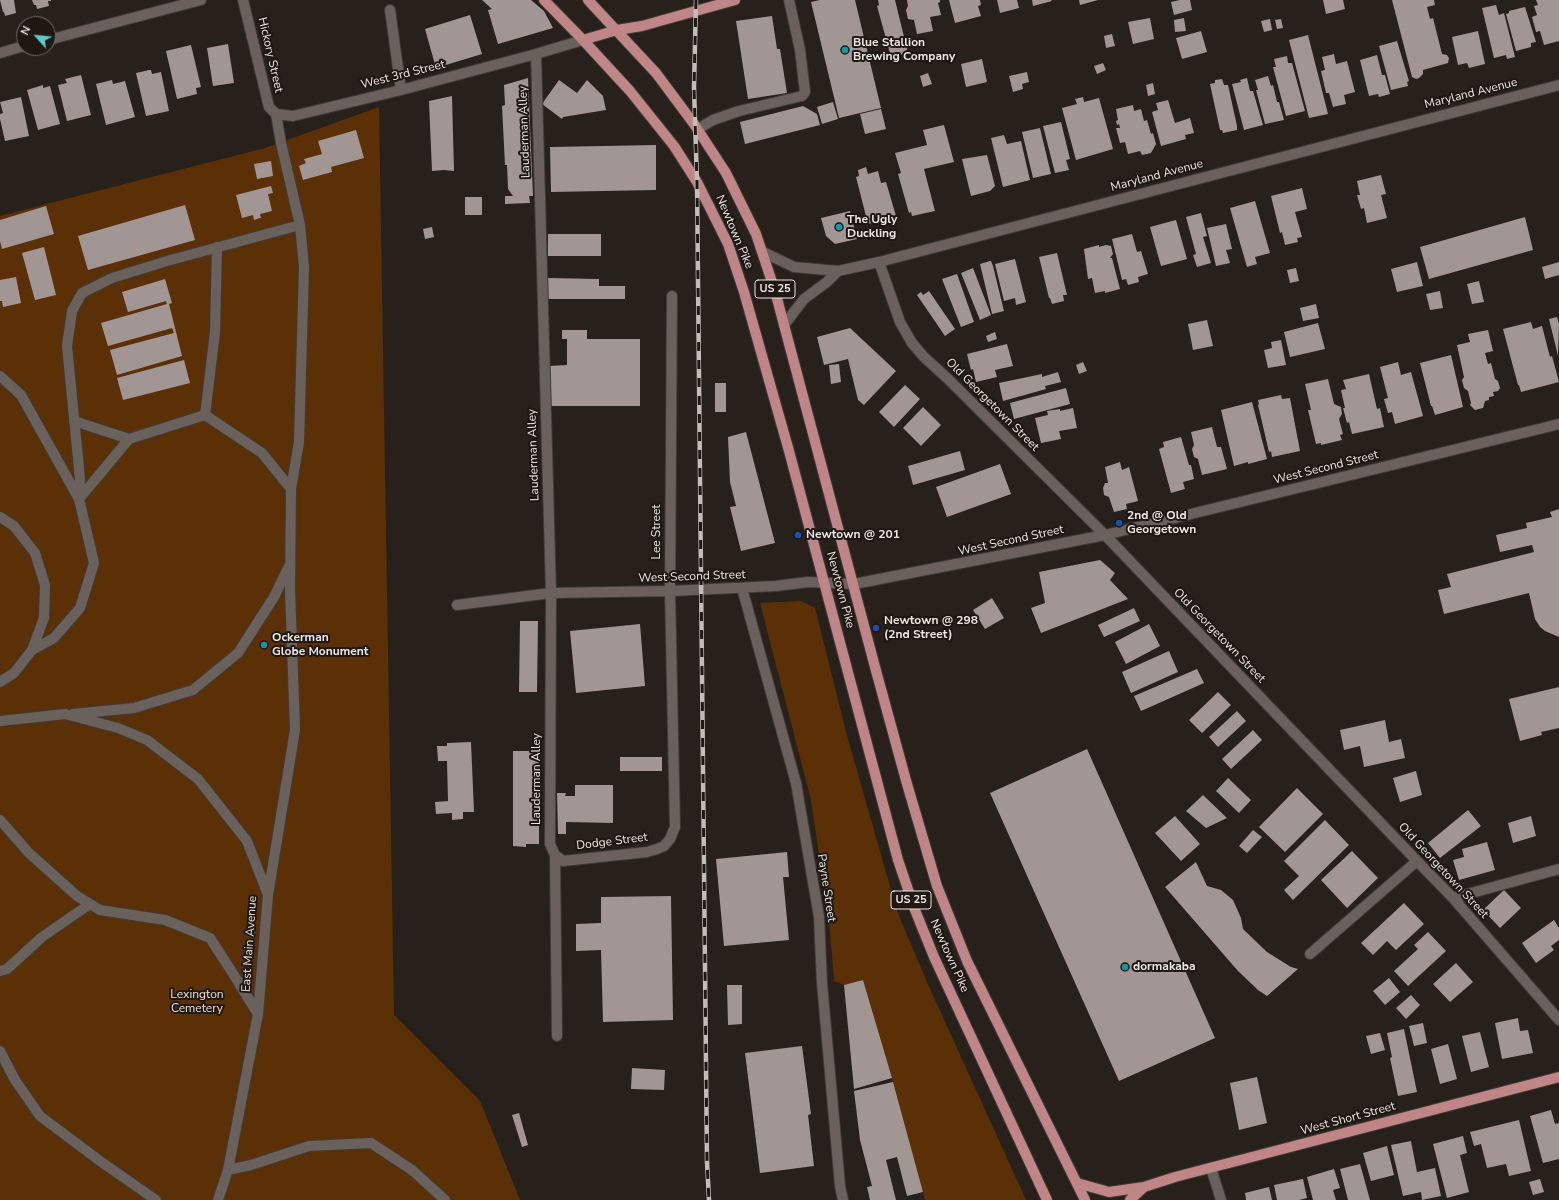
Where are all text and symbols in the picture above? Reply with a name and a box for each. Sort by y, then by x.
north arrow [16,16,56,56]
street label: Hickory Street [254,16,286,94]
text: N [17,24,34,38]
place label: Blue Stallion Brewing Company [853,36,955,64]
marker: Blue Stallion Brewing Company [840,45,850,55]
street label: West 3rd Street [359,58,447,92]
street label: Maryland Avenue [1423,76,1519,112]
street label: Lauderman Alley [516,86,534,178]
street label: Maryland Avenue [1109,157,1205,195]
street label: Newtown Pike [712,193,756,271]
place label: The Ugly Duckling [847,213,897,241]
marker: The Ugly Duckling [834,222,844,232]
road number: US 25 [755,280,795,298]
street label: Old Georgetown Street [942,355,1042,455]
street label: Lauderman Alley [525,409,543,501]
street label: West Second Street [1272,448,1380,488]
street label: Lee Street [650,504,664,560]
place label: 2nd @ Old Georgetown [1127,509,1196,537]
marker: 2nd @ Old Georgetown [1114,518,1124,528]
street label: West Second Street [957,523,1065,559]
place label: Newtown @ 201 [806,528,900,542]
marker: Newtown @ 201 [793,530,803,540]
street label: Newtown Pike [823,550,857,630]
street label: West Second Street [638,568,746,586]
street label: Old Georgetown Street [1170,586,1268,686]
place label: Newtown @ 298 (2nd Street) [884,614,978,642]
marker: Newtown @ 298 (2nd Street) [871,623,881,633]
place label: Ockerman Globe Monument [272,631,368,659]
marker: Ockerman Globe Monument [259,640,269,650]
street label: Lauderman Alley [530,733,544,825]
street label: Old Georgetown Street [1395,820,1491,922]
street label: Dodge Street [575,830,649,854]
street label: Payne Street [814,853,838,923]
road number: US 25 [891,891,931,909]
street label: East Main Avenue [239,895,261,993]
street label: Newtown Pike [926,917,972,995]
place label: dormakaba [1133,960,1196,974]
marker: dormakaba [1120,962,1130,972]
park label: Lexington Cemetery [170,988,224,1016]
street label: West Short Street [1299,1099,1397,1139]

